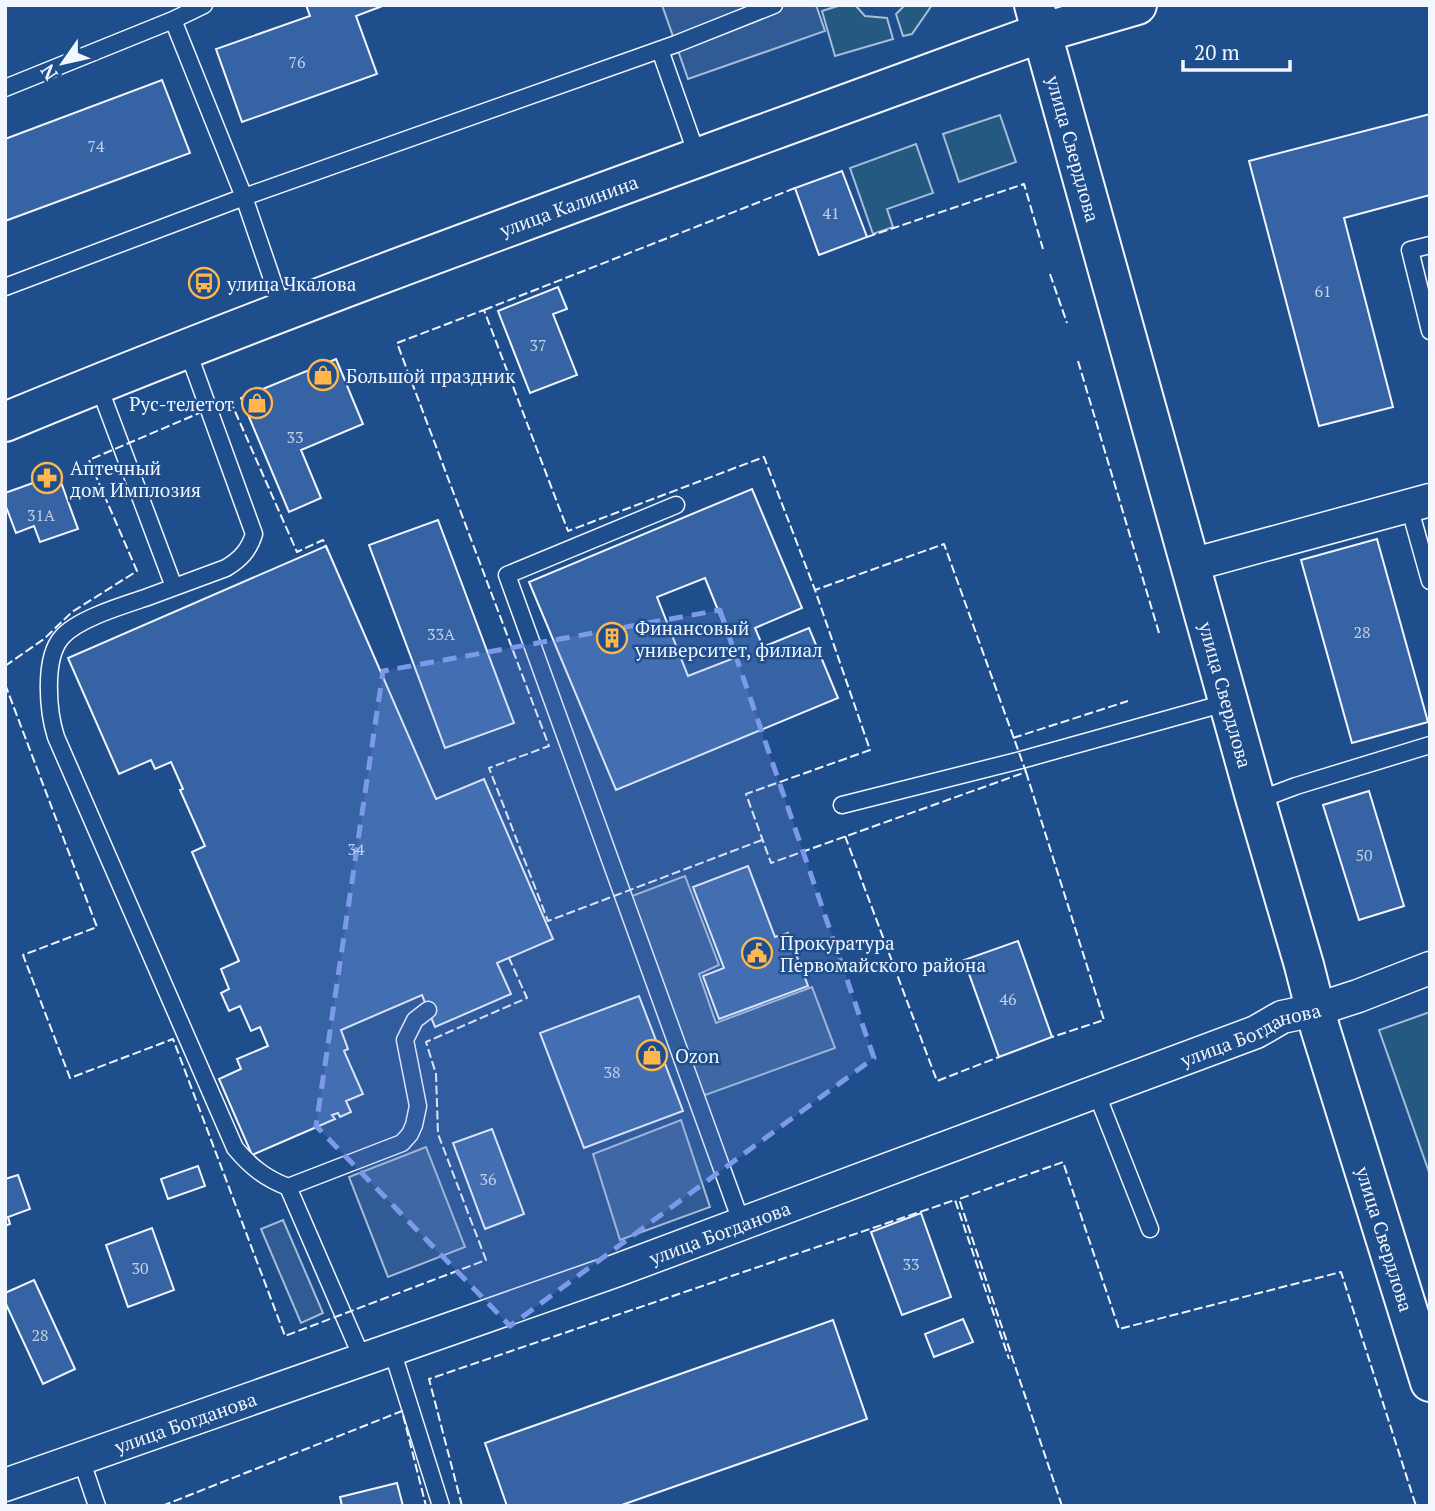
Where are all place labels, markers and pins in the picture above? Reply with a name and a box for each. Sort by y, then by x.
bus stop icon: улица Чкалова [187,266,221,300]
place label: улица Чкалова [226,271,357,296]
shop icon: Большой праздник [306,358,340,392]
place label: Большой праздник [346,363,516,388]
shop icon: Рус-телетот [240,386,274,420]
place label: Рус-телетот [129,391,234,416]
place label: Аптечный дом Имплозия [70,455,201,502]
pharmacy icon: Аптечный дом Имплозия [30,461,64,495]
place label: Финансовый университет, филиал [634,615,823,662]
building icon: Финансовый университет, филиал [595,621,629,655]
place label: Прокуратура Первомайского района [780,930,986,977]
public building icon: Прокуратура Первомайского района [740,936,774,970]
shop icon: Ozon [635,1038,669,1072]
place label: Ozon [675,1043,720,1068]

